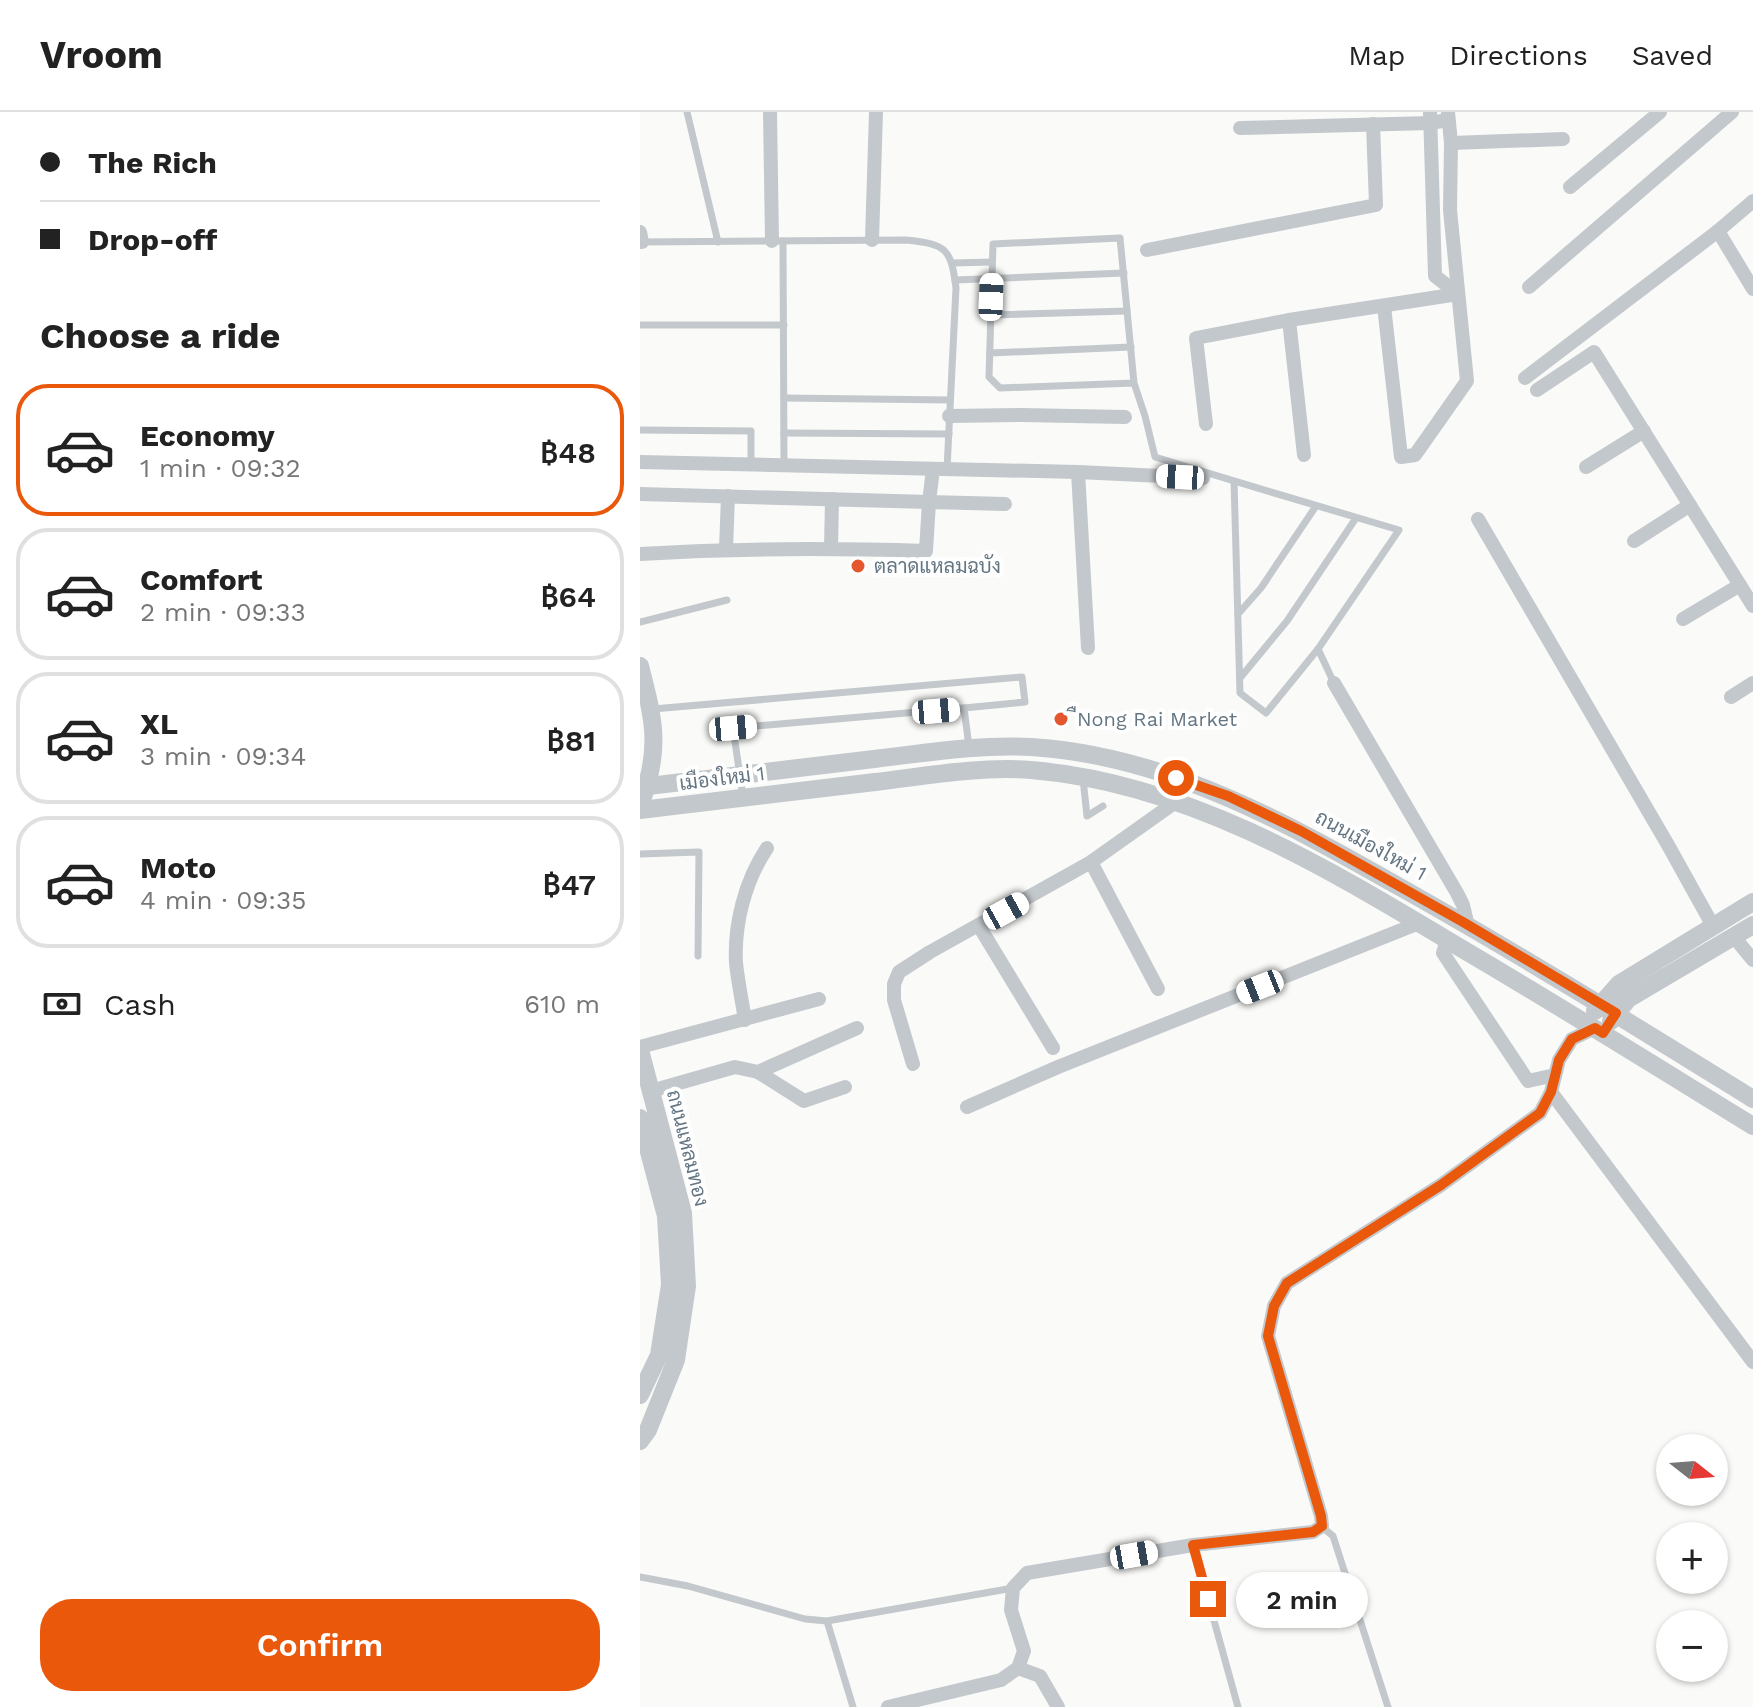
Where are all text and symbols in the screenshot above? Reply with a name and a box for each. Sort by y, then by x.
text: Vroom [40,33,163,77]
text: Map [1348,39,1405,72]
text: Directions [1449,39,1588,72]
text: Saved [1632,39,1713,72]
text: The Rich [88,145,217,180]
text: Drop-off [88,222,217,257]
car [978,273,1004,321]
text: Choose a ride [40,315,280,357]
icon: car [44,414,116,486]
text: Economy [140,418,275,453]
text: ฿48 [540,435,596,470]
text: 1 min · 09:32 [140,453,301,483]
car [1155,464,1205,490]
place label: ตลาดแหลมฉบัง [874,554,1001,578]
marker: ตลาดแหลมฉบัง [849,557,867,575]
icon: car [44,558,116,630]
text: Comfort [140,562,262,597]
text: ฿64 [541,579,596,614]
text: 2 min · 09:33 [140,597,306,627]
car [911,697,961,725]
icon: car [44,702,116,774]
place label: ืNong Rai Market [1066,705,1238,731]
text: XL [140,706,178,741]
marker: ืNong Rai Market [1052,710,1070,728]
car [708,714,758,742]
text: ฿81 [547,723,596,758]
text: 3 min · 09:34 [140,741,306,771]
street label: เมืองใหม่ 1 [678,759,766,795]
route start [1158,760,1194,796]
street label: ถนนเมืองใหม่ 1 [1311,803,1432,885]
icon: car [44,846,116,918]
text: Moto [140,850,216,885]
text: ฿47 [543,867,596,902]
text: 4 min · 09:35 [140,885,306,915]
car [979,889,1033,933]
car [1233,967,1287,1007]
icon: cash [40,982,84,1026]
text: Cash [104,987,176,1022]
text: 610 m [524,989,600,1019]
street label: ถนนแหลมทอง [662,1087,714,1209]
north arrow [1656,1434,1728,1506]
map controls [1656,1434,1728,1682]
button: + [1656,1522,1728,1594]
car [1108,1539,1160,1571]
callout: 2 min [1236,1571,1368,1627]
route end [1190,1581,1226,1617]
text: 2 min [1266,1585,1338,1615]
button: Confirm [40,1599,600,1691]
button: − [1656,1610,1728,1682]

